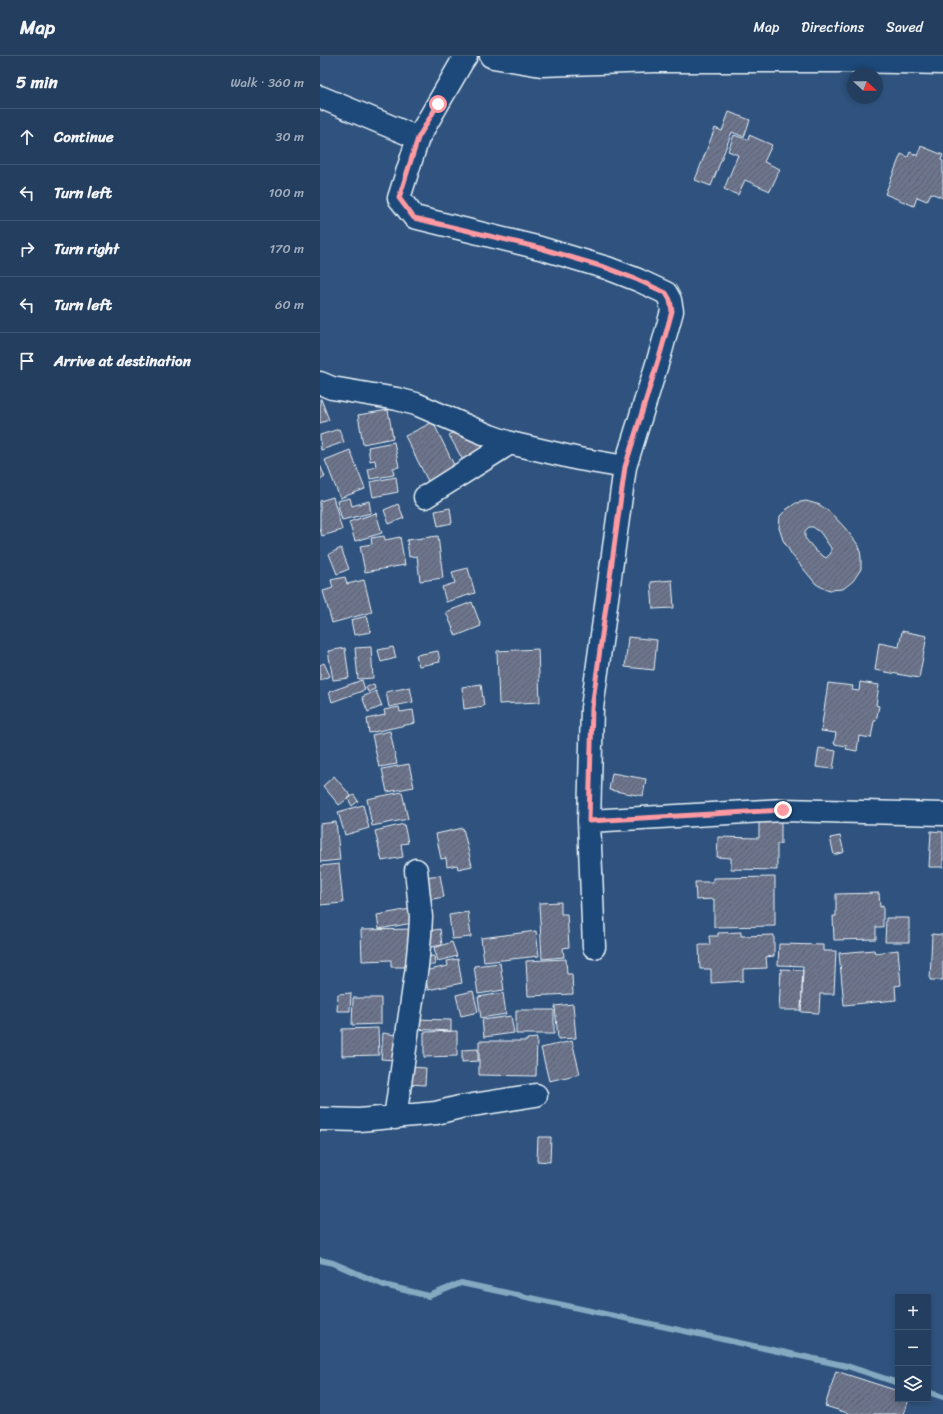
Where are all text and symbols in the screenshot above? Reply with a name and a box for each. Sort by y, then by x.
text: Map [20,11,55,44]
text: Map [753,15,779,40]
text: Directions [801,15,864,40]
text: Saved [886,15,923,40]
text: 5 min [16,67,58,97]
north arrow [847,68,883,104]
text: Walk · 360 m [230,71,304,94]
route start [429,95,447,113]
text: Continue [54,124,114,150]
text: 30 m [275,125,304,148]
icon: ahead [16,126,38,148]
text: Turn left [54,180,112,206]
text: 100 m [269,181,304,204]
icon: left [16,182,38,204]
text: Turn right [54,236,119,262]
text: 170 m [269,237,304,260]
icon: right [16,238,38,260]
text: Turn left [54,292,112,318]
text: 60 m [275,293,304,316]
icon: left [16,294,38,316]
text: Arrive at destination [54,348,191,374]
icon: arrive [16,350,38,372]
route end [774,801,792,819]
map controls [895,1294,931,1402]
button: + [895,1294,931,1330]
button: − [895,1330,931,1366]
button: layers [895,1366,931,1402]

